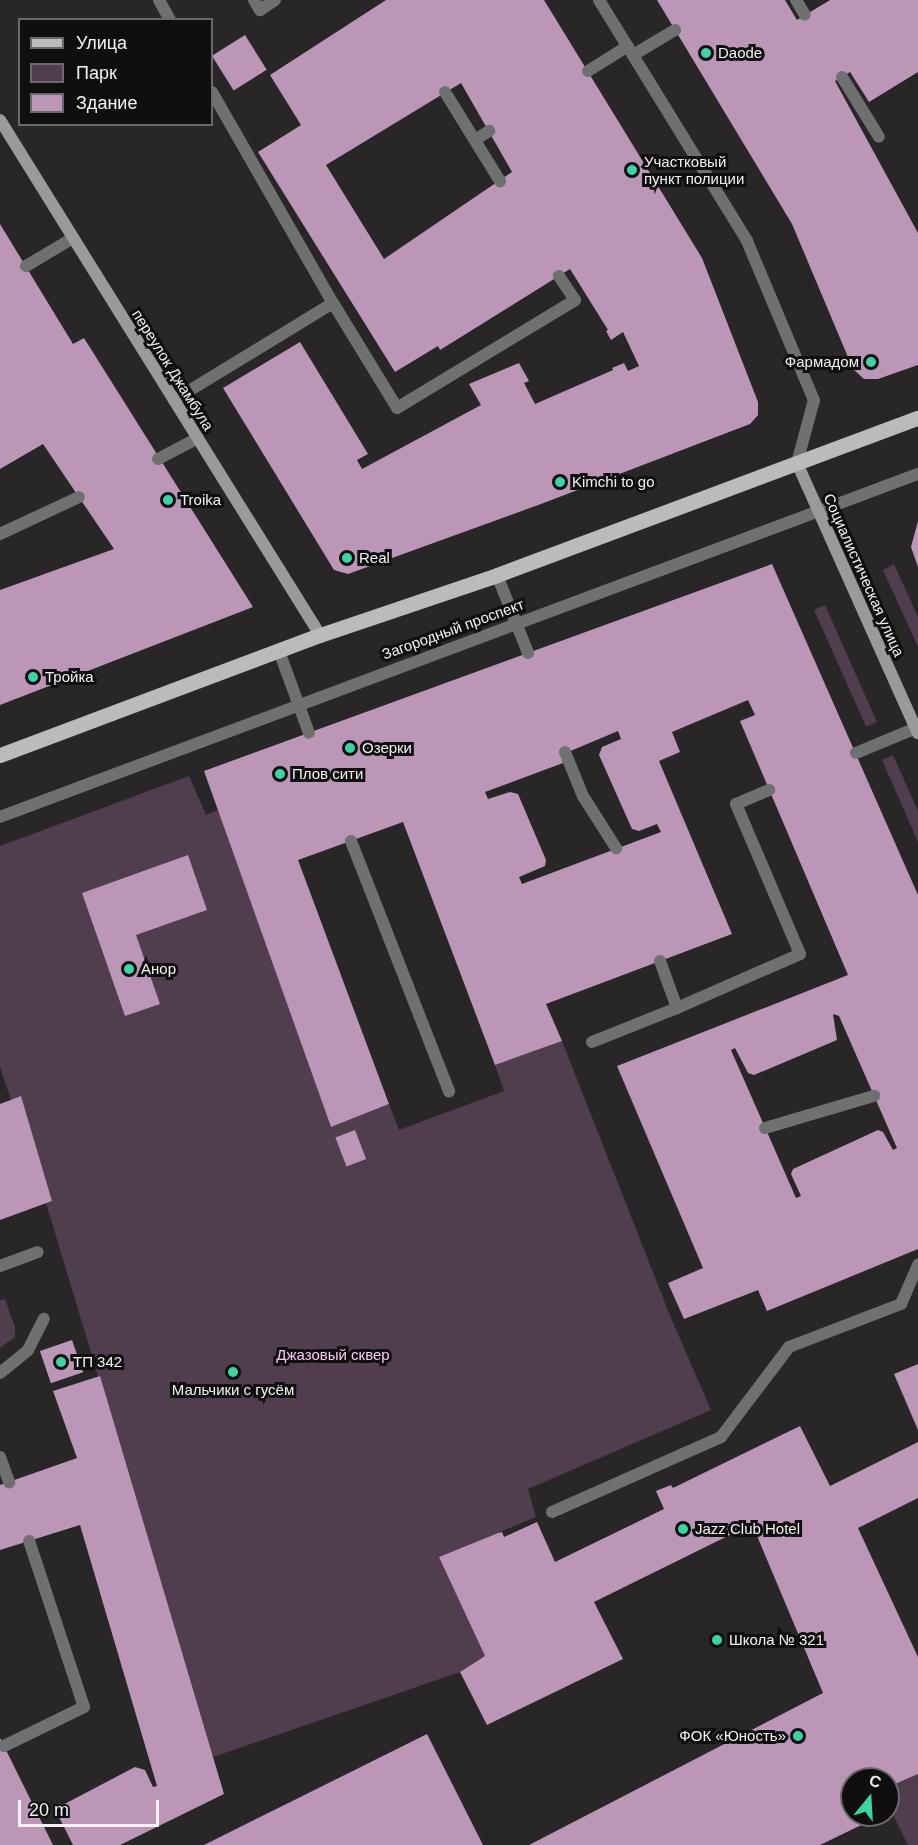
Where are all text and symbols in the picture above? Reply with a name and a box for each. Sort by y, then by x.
legend [18,18,213,126]
text: Улица [76,33,127,53]
place label: Daode [718,44,762,62]
marker: Daode [699,46,713,60]
text: Парк [76,63,117,83]
text: Здание [76,93,137,113]
place label: Участковый пункт полиции [644,152,744,187]
marker: Участковый пункт полиции [625,163,639,177]
street label: переулок Джамбула [128,306,218,434]
place label: Фармадом [785,353,859,371]
marker: Фармадом [864,355,878,369]
place label: Kimchi to go [572,473,655,491]
marker: Kimchi to go [553,475,567,489]
place label: Troika [180,491,221,509]
street label: Социалистическая улица [820,491,908,659]
marker: Troika [161,493,175,507]
place label: Real [359,549,390,567]
marker: Real [340,551,354,565]
street label: Загородный проспект [379,595,527,663]
place label: Тройка [45,668,94,686]
marker: Тройка [26,670,40,684]
place label: Озерки [362,739,412,757]
marker: Озерки [343,741,357,755]
place label: Плов сити [292,765,363,783]
marker: Плов сити [273,767,287,781]
place label: Анор [141,960,176,978]
marker: Анор [122,962,136,976]
park label: Джазовый сквер [276,1346,390,1364]
place label: ТП 342 [73,1353,122,1371]
marker: ТП 342 [54,1355,68,1369]
marker: Мальчики с гусём [226,1365,240,1379]
place label: Мальчики с гусём [172,1381,294,1399]
place label: Jazz Club Hotel [695,1520,800,1538]
marker: Jazz Club Hotel [676,1522,690,1536]
place label: Школа № 321 [729,1631,824,1649]
marker: Школа № 321 [710,1633,724,1647]
place label: ФОК «Юность» [679,1727,786,1745]
marker: ФОК «Юность» [791,1729,805,1743]
north arrow [840,1767,900,1827]
text: С [867,1771,883,1791]
scale bar [21,1788,162,1826]
text: 20 m [29,1800,69,1820]

